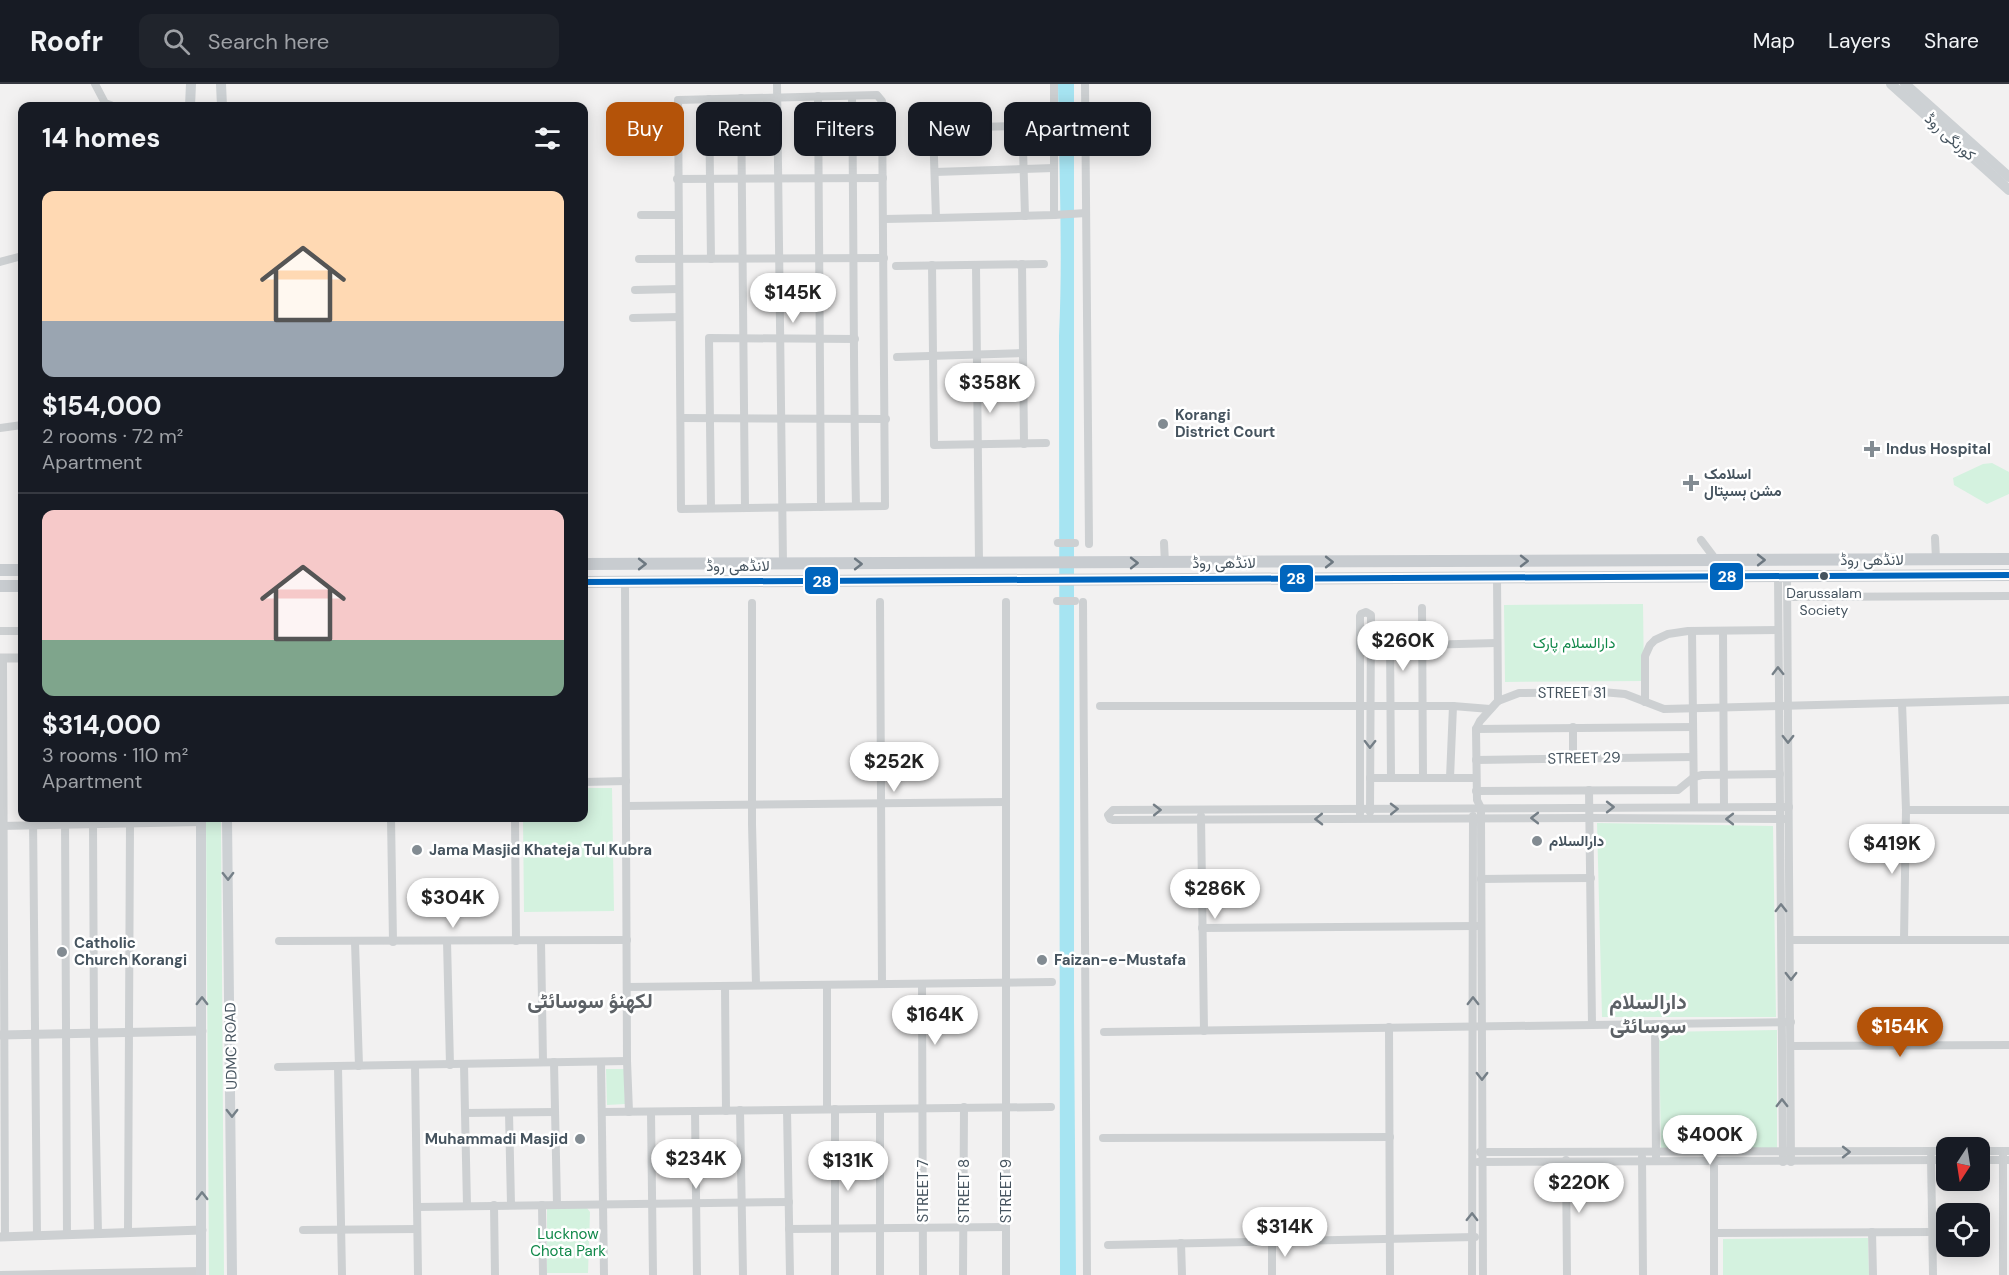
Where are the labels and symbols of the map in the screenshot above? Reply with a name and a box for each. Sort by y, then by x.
street label: کورنگی روڈ [1920,109,1980,165]
pin: $145K [751,273,835,324]
pin: $358K [948,363,1032,414]
place label: Korangi District Court [1175,405,1275,442]
marker: Korangi District Court [1156,417,1170,431]
place label: Indus Hospital [1886,439,1991,459]
marker: Indus Hospital [1863,440,1881,458]
place label: اسلامک مشن ہسپتال [1704,464,1782,501]
marker: اسلامک مشن ہسپتال [1682,474,1700,492]
street label: لانڈھی روڈ [1840,550,1904,570]
street label: لانڈھی روڈ [1192,553,1256,573]
one-way arrow [1757,554,1766,566]
one-way arrow [1520,555,1529,567]
street label: لانڈھی روڈ [706,556,770,576]
one-way arrow [1325,556,1334,568]
one-way arrow [1130,557,1139,569]
one-way arrow [637,558,646,570]
one-way arrow [853,558,862,570]
line badge: 28 [1709,562,1744,591]
line badge: 28 [1279,564,1314,593]
line badge: 28 [804,566,839,595]
text: 28 [1717,566,1737,587]
text: 28 [1286,568,1306,589]
marker: Darussalam Society [1818,570,1830,582]
text: 28 [812,571,832,592]
place label: Darussalam Society [1786,584,1862,619]
pin: $260K [1361,621,1445,672]
park label: دارالسلام پارک [1533,633,1615,653]
one-way arrow [1772,667,1784,676]
street label: STREET 31 [1538,683,1606,703]
one-way arrow [1782,735,1794,744]
one-way arrow [1364,739,1376,748]
pin: $252K [852,742,936,793]
street label: STREET 29 [1547,747,1621,769]
one-way arrow [1605,801,1614,813]
one-way arrow [1389,803,1398,815]
one-way arrow [1152,804,1161,816]
one-way arrow [1315,812,1324,825]
one-way arrow [1531,812,1540,824]
one-way arrow [1726,813,1735,825]
pin: $419K [1850,824,1934,875]
place label: دارالسلام [1549,831,1604,851]
marker: دارالسلام [1530,834,1544,848]
place label: Jama Masjid Khateja Tul Kubra [429,840,652,860]
marker: Jama Masjid Khateja Tul Kubra [410,843,424,857]
pin: $286K [1173,869,1257,920]
one-way arrow [222,871,235,880]
pin: $304K [411,878,495,929]
one-way arrow [1775,904,1787,913]
place label: Catholic Church Korangi [74,933,187,970]
marker: Catholic Church Korangi [55,945,69,959]
place label: Faizan-e-Mustafa [1054,950,1186,970]
marker: Faizan-e-Mustafa [1035,953,1049,967]
one-way arrow [1785,972,1797,981]
district label: لکھنؤ سوسائٹی [527,987,653,1015]
district label: دارالسلام سوسائٹی [1609,988,1687,1040]
pin: $164K [893,995,977,1046]
one-way arrow [196,996,208,1005]
one-way arrow [1467,996,1479,1005]
street label: UDMC ROAD [220,1002,242,1090]
pin: $154K [1858,1007,1942,1058]
one-way arrow [1476,1072,1488,1081]
one-way arrow [1776,1099,1788,1108]
one-way arrow [225,1108,238,1117]
pin: $400K [1668,1115,1752,1166]
place label: Muhammadi Masjid [425,1129,568,1149]
marker: Muhammadi Masjid [573,1132,587,1146]
north arrow [1936,1137,1990,1191]
pin: $234K [654,1139,738,1190]
pin: $131K [806,1141,890,1192]
one-way arrow [1841,1146,1850,1158]
street label: STREET 7 [913,1159,933,1223]
street label: STREET 8 [954,1159,974,1223]
street label: STREET 9 [996,1159,1016,1223]
pin: $220K [1537,1163,1621,1214]
one-way arrow [196,1191,208,1200]
pin: $314K [1243,1207,1327,1258]
one-way arrow [1466,1212,1478,1221]
park label: Lucknow Chota Park [530,1224,606,1261]

